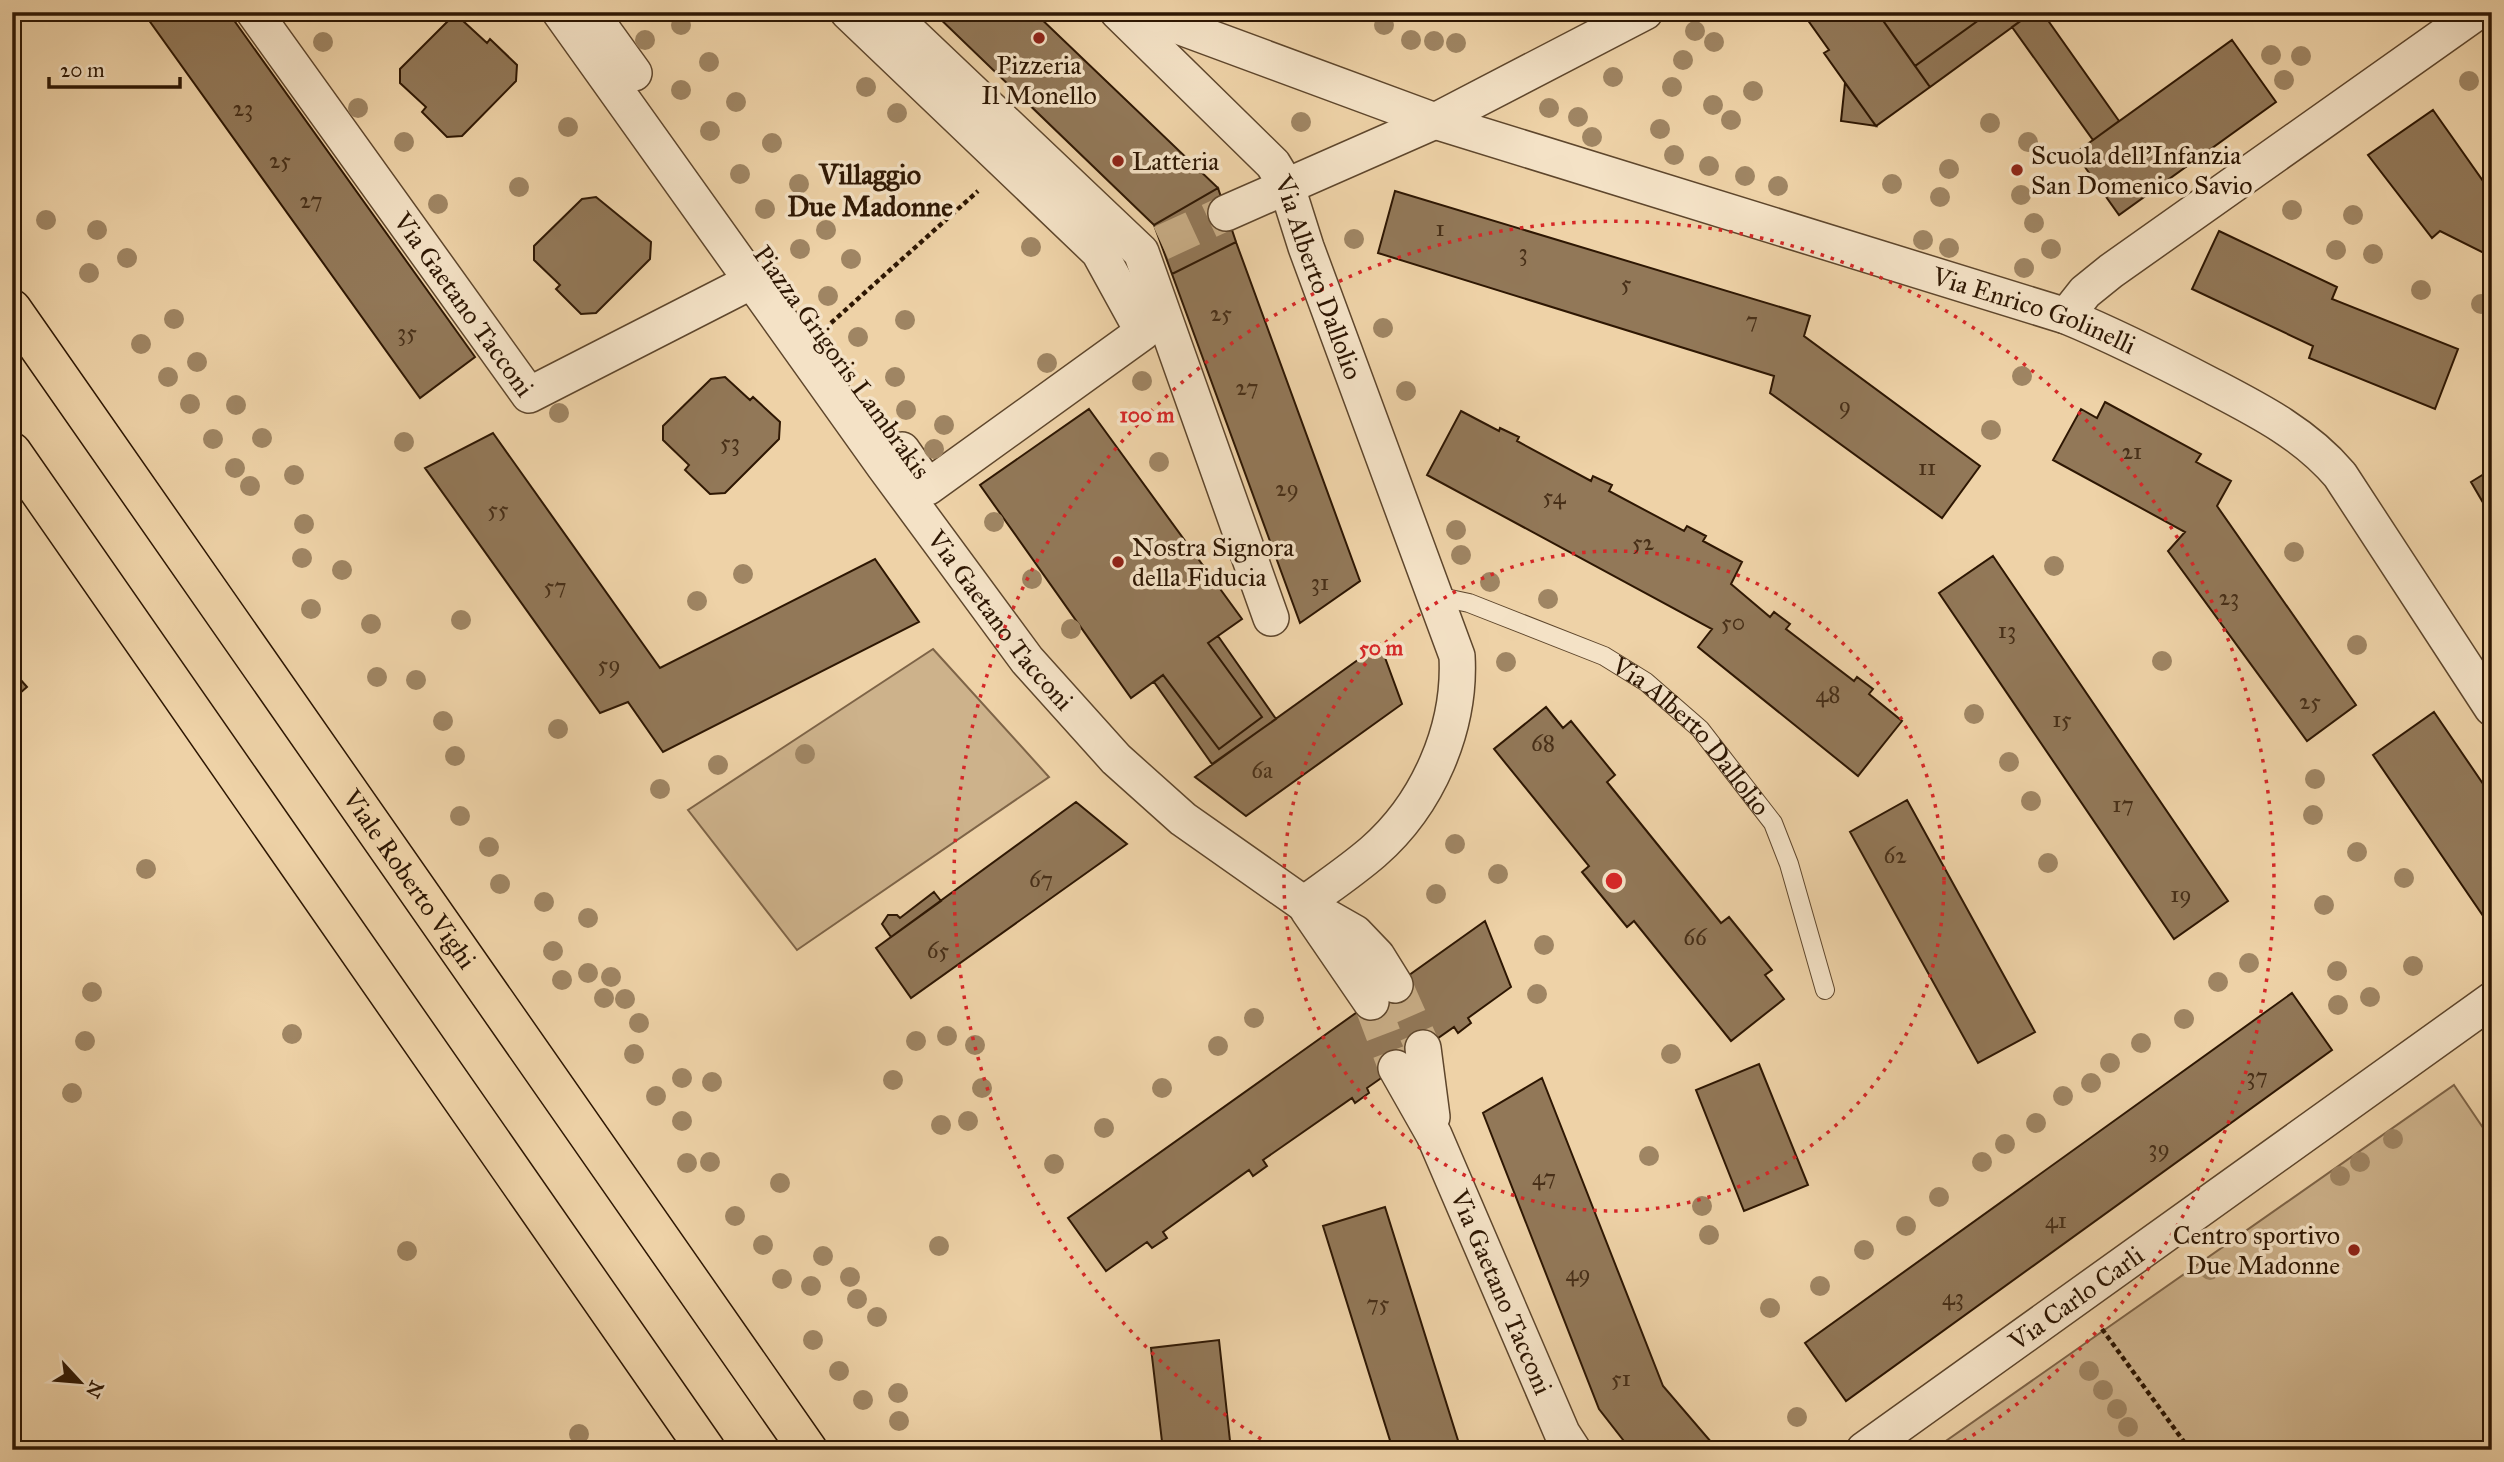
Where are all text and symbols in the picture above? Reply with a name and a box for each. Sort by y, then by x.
marker: Pizzeria Il Monello [1031,30,1047,46]
scale bar [49,46,180,90]
place label: Pizzeria Il Monello [981,49,1097,111]
text: 20 m [60,57,105,83]
house number: 23 [233,94,253,122]
place label: Scuola dell'Infanzia San Domenico Savio [2031,139,2253,201]
place label: Latteria [1132,145,1219,177]
house number: 25 [269,146,291,174]
marker: Latteria [1110,153,1126,169]
district label: Villaggio Due Madonne [787,157,953,224]
marker: Scuola dell'Infanzia San Domenico Savio [2009,162,2025,178]
street label: Via Alberto Dallolio [1267,169,1369,384]
house number: 27 [300,186,323,214]
street label: Via Gaetano Tacconi [386,205,541,403]
house number: 1 [1435,214,1445,242]
house number: 3 [1518,238,1528,266]
street label: Piazza Grigoris Lambrakis [747,239,937,485]
street label: Via Enrico Golinelli [1928,259,2141,361]
house number: 5 [1621,269,1632,297]
house number: 25 [1210,299,1232,327]
house number: 7 [1746,306,1758,334]
house number: 35 [397,318,417,346]
house number: 27 [1236,373,1259,401]
house number: 9 [1839,391,1851,419]
text: 100 m [1120,402,1175,428]
house number: 53 [720,428,740,456]
house number: 21 [2122,437,2142,465]
house number: 11 [1918,453,1936,481]
house number: 29 [1275,474,1299,502]
house number: 54 [1543,482,1567,510]
house number: 55 [487,495,509,523]
street label: Via Gaetano Tacconi [920,523,1080,717]
house number: 52 [1632,528,1655,556]
place label: Nostra Signora della Fiducia [1132,531,1294,593]
marker: Nostra Signora della Fiducia [1110,554,1126,570]
house number: 31 [1311,568,1329,596]
house number: 57 [544,572,566,600]
house number: 23 [2219,583,2239,611]
house number: 50 [1721,608,1745,636]
house number: 13 [1998,616,2016,644]
text: 50 m [1359,635,1403,661]
street label: Via Alberto Dallolio [1605,648,1777,822]
house number: 59 [597,650,621,678]
house number: 48 [1815,680,1841,708]
house number: 25 [2299,687,2321,715]
house number: 15 [2052,705,2072,733]
house number: 68 [1531,729,1555,757]
house number: 6a [1251,756,1273,784]
street label: Viale Roberto Vighi [335,782,483,975]
house number: 17 [2112,790,2134,818]
house number: 62 [1883,841,1907,869]
house number: 67 [1029,865,1053,893]
centre of rings [1602,869,1626,893]
house number: 19 [2170,880,2192,908]
house number: 66 [1683,923,1708,951]
house number: 65 [927,936,950,964]
house number: 37 [2246,1062,2268,1090]
house number: 39 [2148,1134,2170,1162]
house number: 47 [1532,1163,1556,1191]
street label: Via Gaetano Tacconi [1443,1184,1560,1399]
house number: 41 [2045,1206,2067,1234]
place label: Centro sportivo Due Madonne [2173,1219,2340,1281]
street label: Via Carlo Carli [2002,1239,2150,1358]
marker: Centro sportivo Due Madonne [2346,1242,2362,1258]
house number: 49 [1565,1259,1591,1287]
house number: 43 [1942,1283,1964,1311]
house number: 75 [1367,1289,1390,1317]
north arrow [46,1346,116,1416]
house number: 51 [1611,1364,1631,1392]
text: N [81,1377,109,1402]

